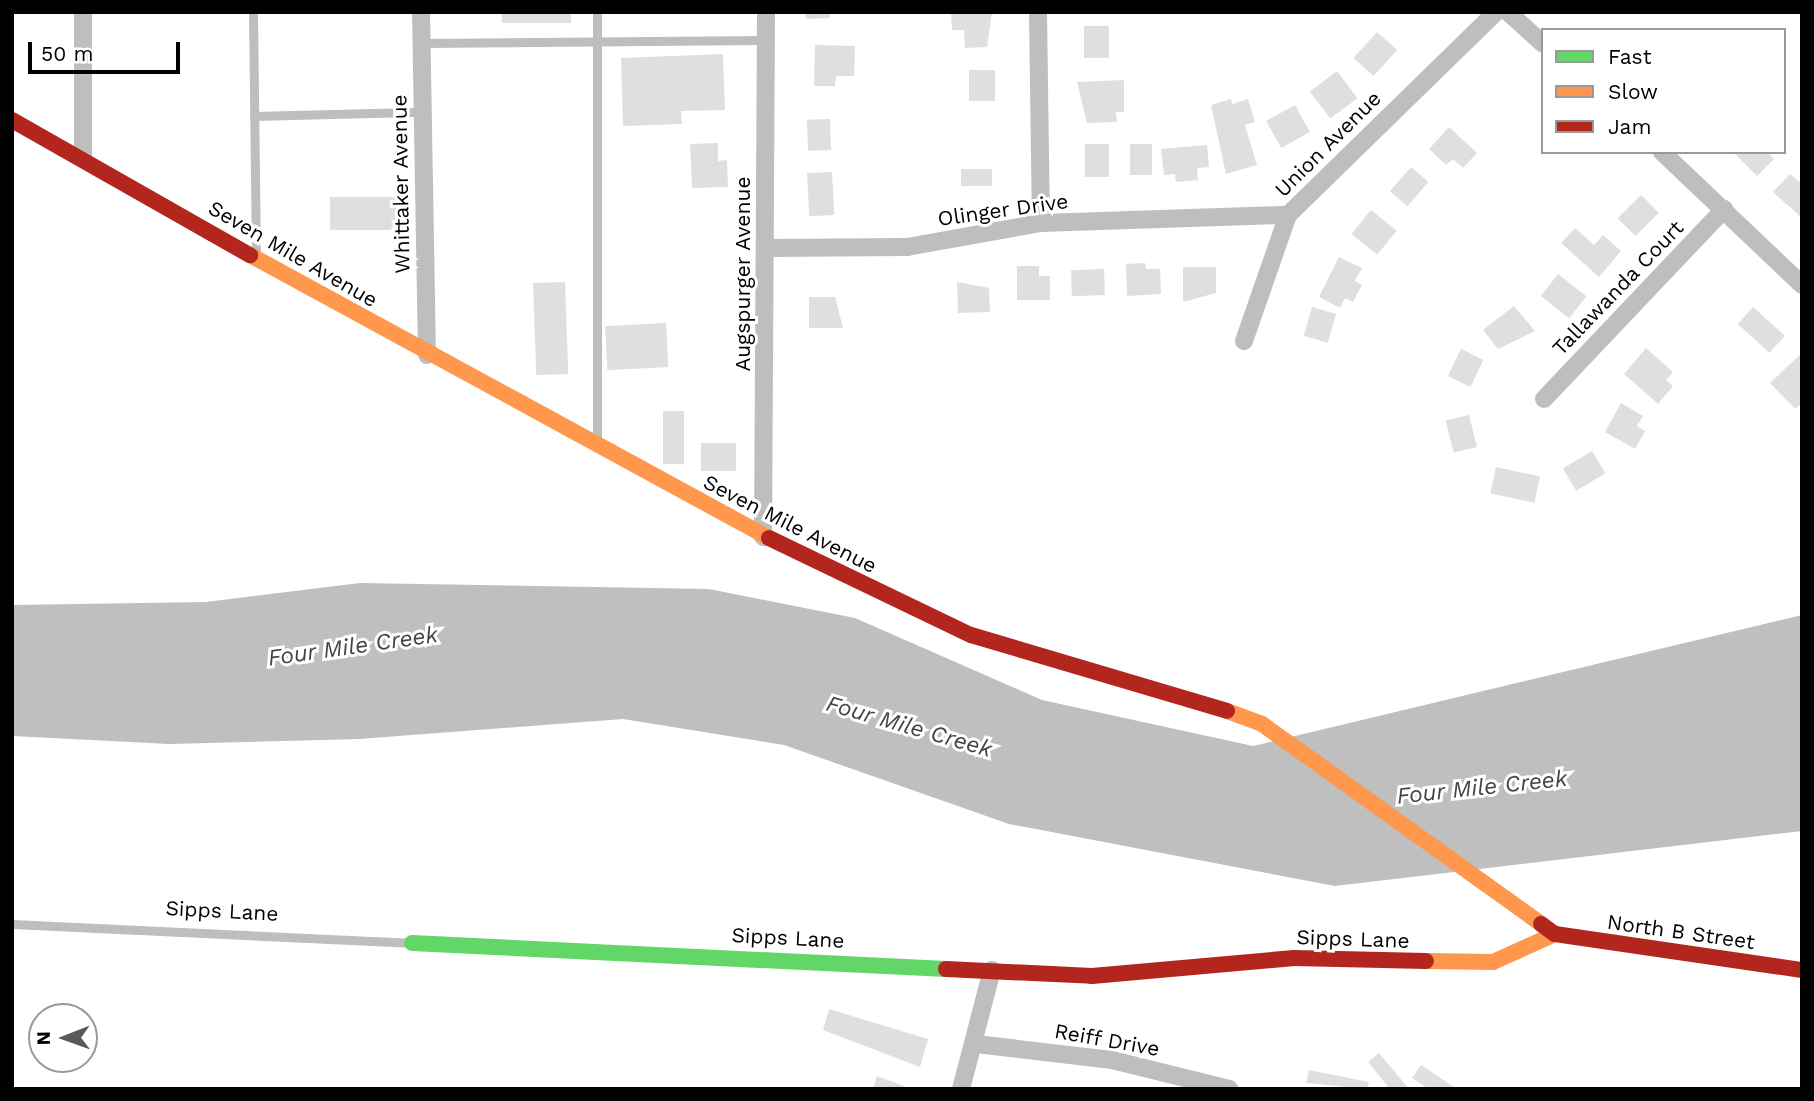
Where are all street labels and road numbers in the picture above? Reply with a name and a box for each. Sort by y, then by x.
street label: Union Avenue [1269,85,1387,203]
street label: Whittaker Avenue [387,94,415,274]
street label: Augspurger Avenue [730,176,756,372]
street label: Olinger Drive [936,188,1070,232]
street label: Seven Mile Avenue [204,195,382,313]
street label: Tallawanda Court [1547,215,1689,361]
street label: Seven Mile Avenue [699,469,881,579]
street label: Sipps Lane [165,895,279,927]
street label: North B Street [1606,909,1756,955]
street label: Sipps Lane [731,922,845,954]
street label: Sipps Lane [1296,924,1410,954]
street label: Reiff Drive [1052,1018,1162,1062]

